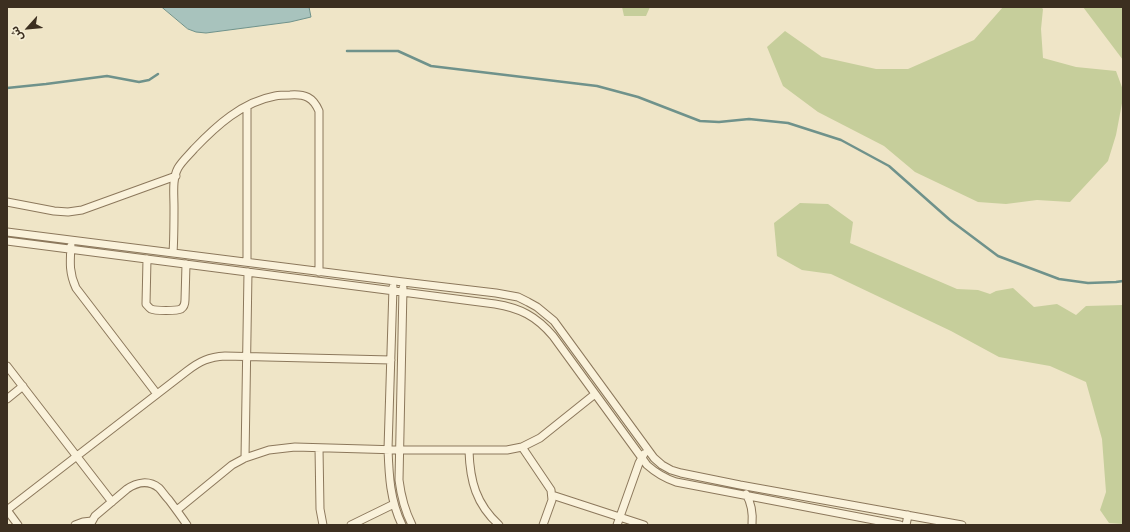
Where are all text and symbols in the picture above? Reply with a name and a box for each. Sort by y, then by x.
north arrow [8,8,48,48]
text: ش [7,24,27,44]

